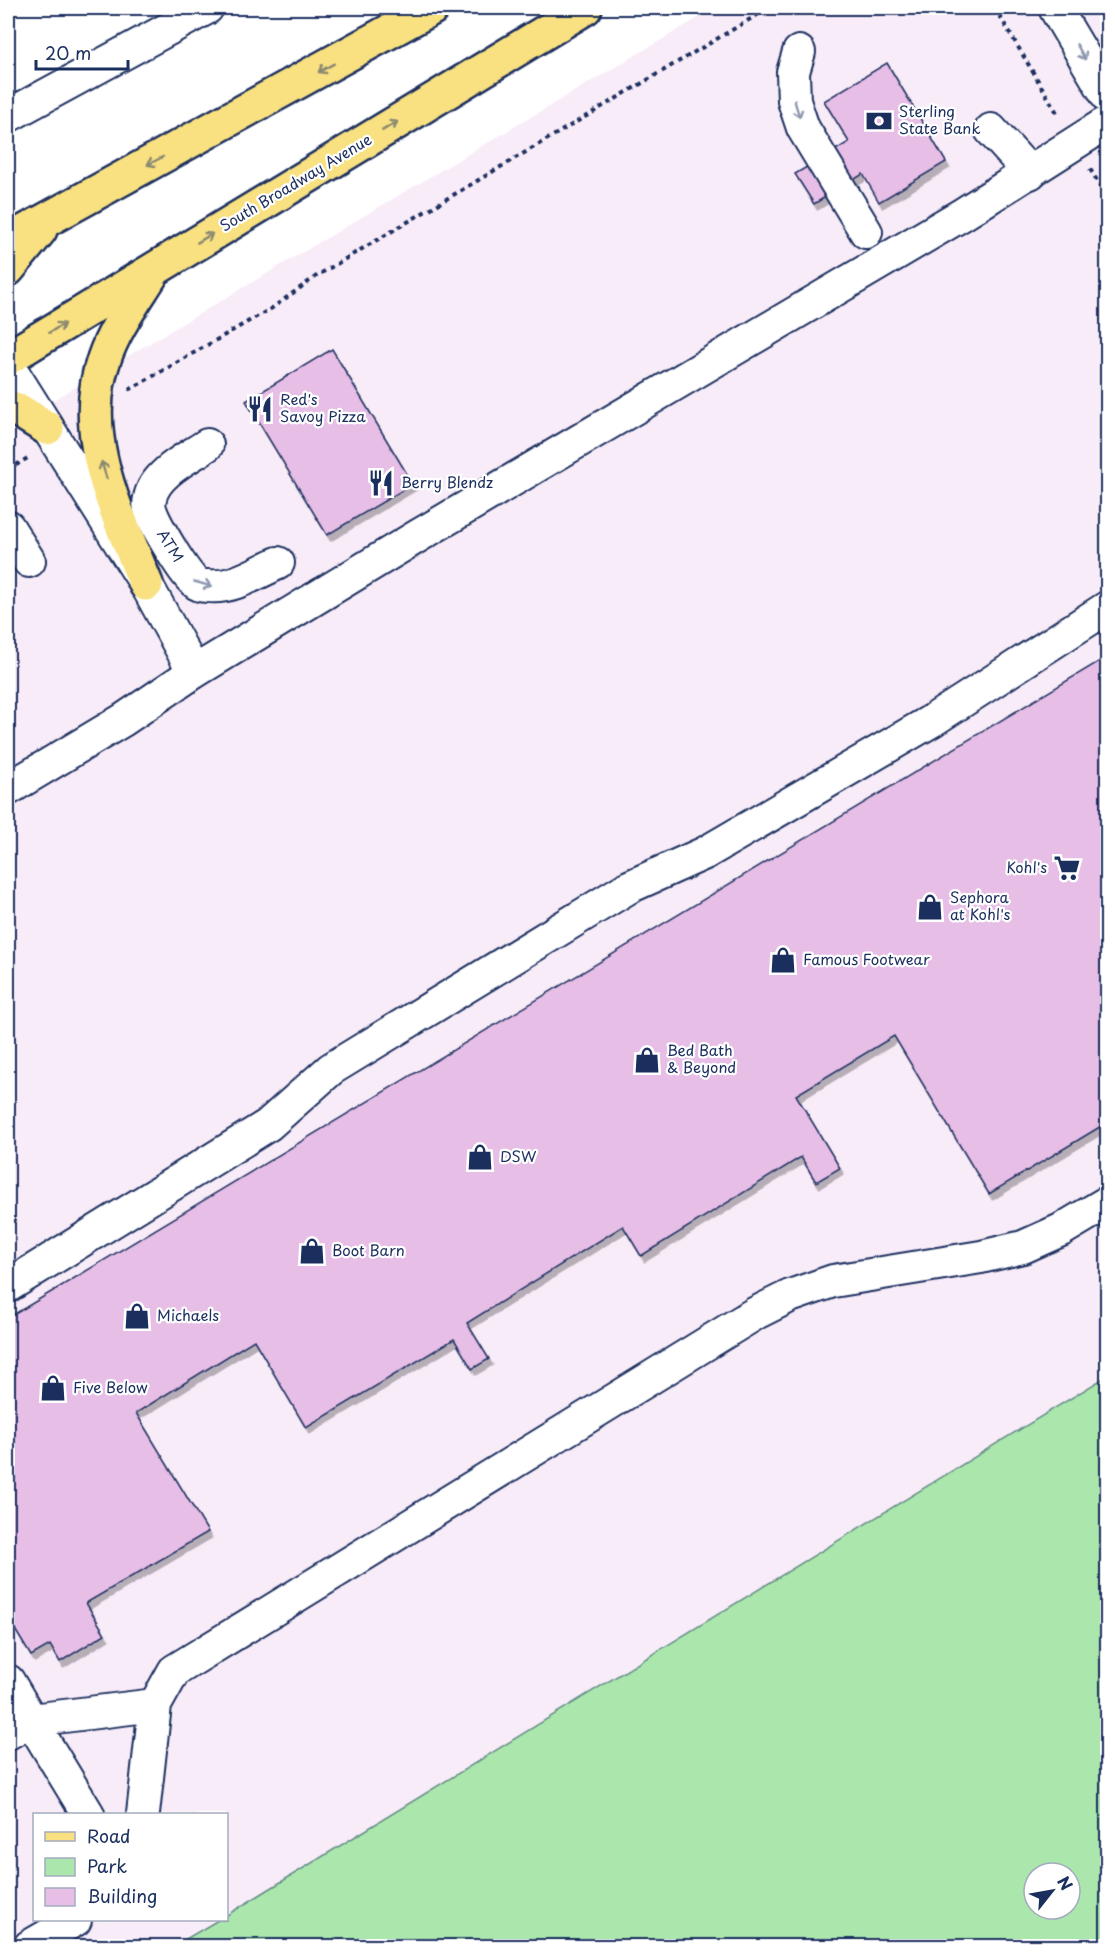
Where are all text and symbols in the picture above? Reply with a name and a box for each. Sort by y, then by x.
scale bar [36,33,128,71]
text: 20 m [45,39,91,66]
one-way arrow [1075,43,1087,60]
one-way arrow [317,62,334,74]
one-way arrow [792,99,803,118]
place label: Sterling State Bank [899,99,981,139]
bank icon: Sterling State Bank [864,106,894,136]
one-way arrow [381,119,398,131]
street label: South Broadway Avenue [215,127,376,236]
one-way arrow [146,156,164,167]
one-way arrow [196,231,213,243]
one-way arrow [48,321,65,333]
place label: Red's Savoy Pizza [280,387,366,427]
restaurant icon: Red's Savoy Pizza [245,394,275,424]
one-way arrow [98,461,109,480]
restaurant icon: Berry Blendz [366,468,396,498]
place label: Berry Blendz [401,470,493,493]
street label: ATM [152,524,190,566]
one-way arrow [193,578,212,590]
supermarket icon: Kohl's [1052,853,1082,883]
place label: Kohl's [1006,855,1047,878]
place label: Sephora at Kohl's [950,885,1010,925]
shop icon: Sephora at Kohl's [915,892,945,922]
shop icon: Famous Footwear [768,945,798,975]
place label: Famous Footwear [803,947,930,970]
place label: Bed Bath & Beyond [667,1038,736,1078]
shop icon: Bed Bath & Beyond [632,1045,662,1075]
shop icon: DSW [465,1142,495,1172]
place label: DSW [500,1144,537,1167]
shop icon: Boot Barn [297,1236,327,1266]
place label: Boot Barn [332,1238,405,1261]
shop icon: Michaels [122,1301,152,1331]
place label: Michaels [157,1303,219,1326]
shop icon: Five Below [38,1373,68,1403]
place label: Five Below [73,1375,148,1398]
legend [33,1813,228,1921]
text: Road [87,1822,131,1849]
text: Park [87,1852,127,1879]
north arrow [1022,1861,1082,1921]
text: N [1052,1871,1079,1894]
text: Building [87,1882,157,1909]

